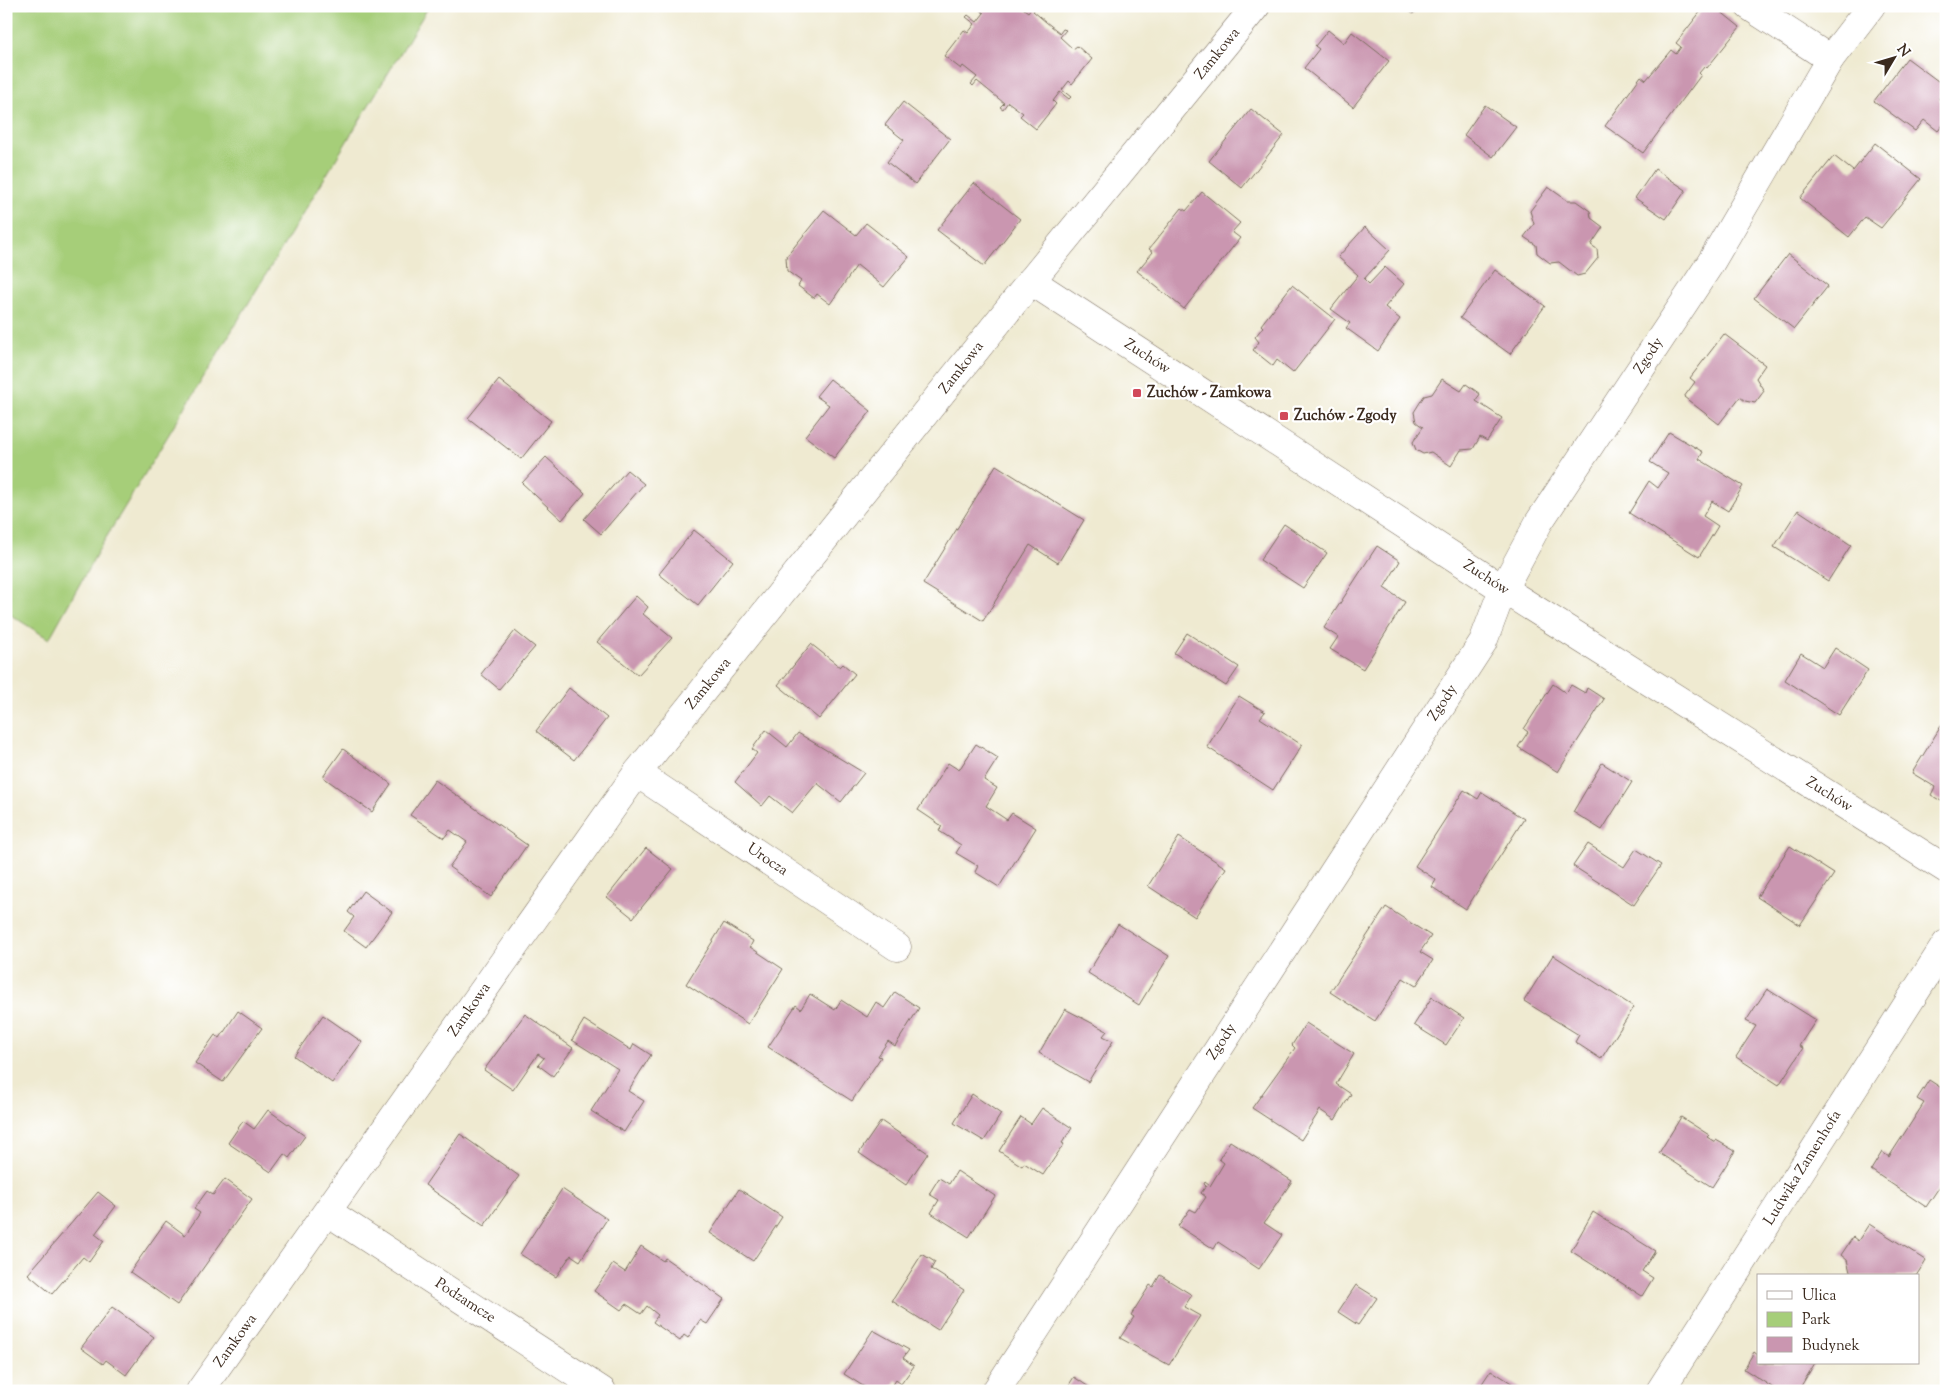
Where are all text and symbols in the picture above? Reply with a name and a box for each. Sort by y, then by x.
street label: Zamkowa [1190,23,1246,85]
north arrow [1870,32,1920,82]
text: N [1891,41,1914,62]
street label: Zgody [1629,333,1669,378]
street label: Zuchów [1120,334,1174,380]
street label: Zamkowa [935,337,989,399]
place label: Zuchów - Zamkowa [1147,383,1272,404]
marker: Zuchów - Zamkowa [1131,387,1143,399]
place label: Zuchów - Zgody [1294,406,1397,427]
marker: Zuchów - Zgody [1278,410,1290,422]
street label: Zuchów [1459,555,1513,601]
street label: Zamkowa [681,653,737,715]
street label: Zgody [1423,680,1463,725]
street label: Zuchów [1802,772,1856,818]
street label: Urocza [742,839,792,881]
street label: Zamkowa [444,979,496,1041]
street label: Zgody [1202,1019,1242,1064]
street label: Ludwika Zamenhofa [1759,1106,1847,1230]
street label: Podzamcze [430,1273,500,1329]
legend [1757,1274,1920,1364]
text: Ulica [1802,1286,1836,1307]
street label: Zamkowa [209,1310,263,1372]
text: Park [1802,1310,1831,1331]
text: Budynek [1802,1336,1860,1357]

